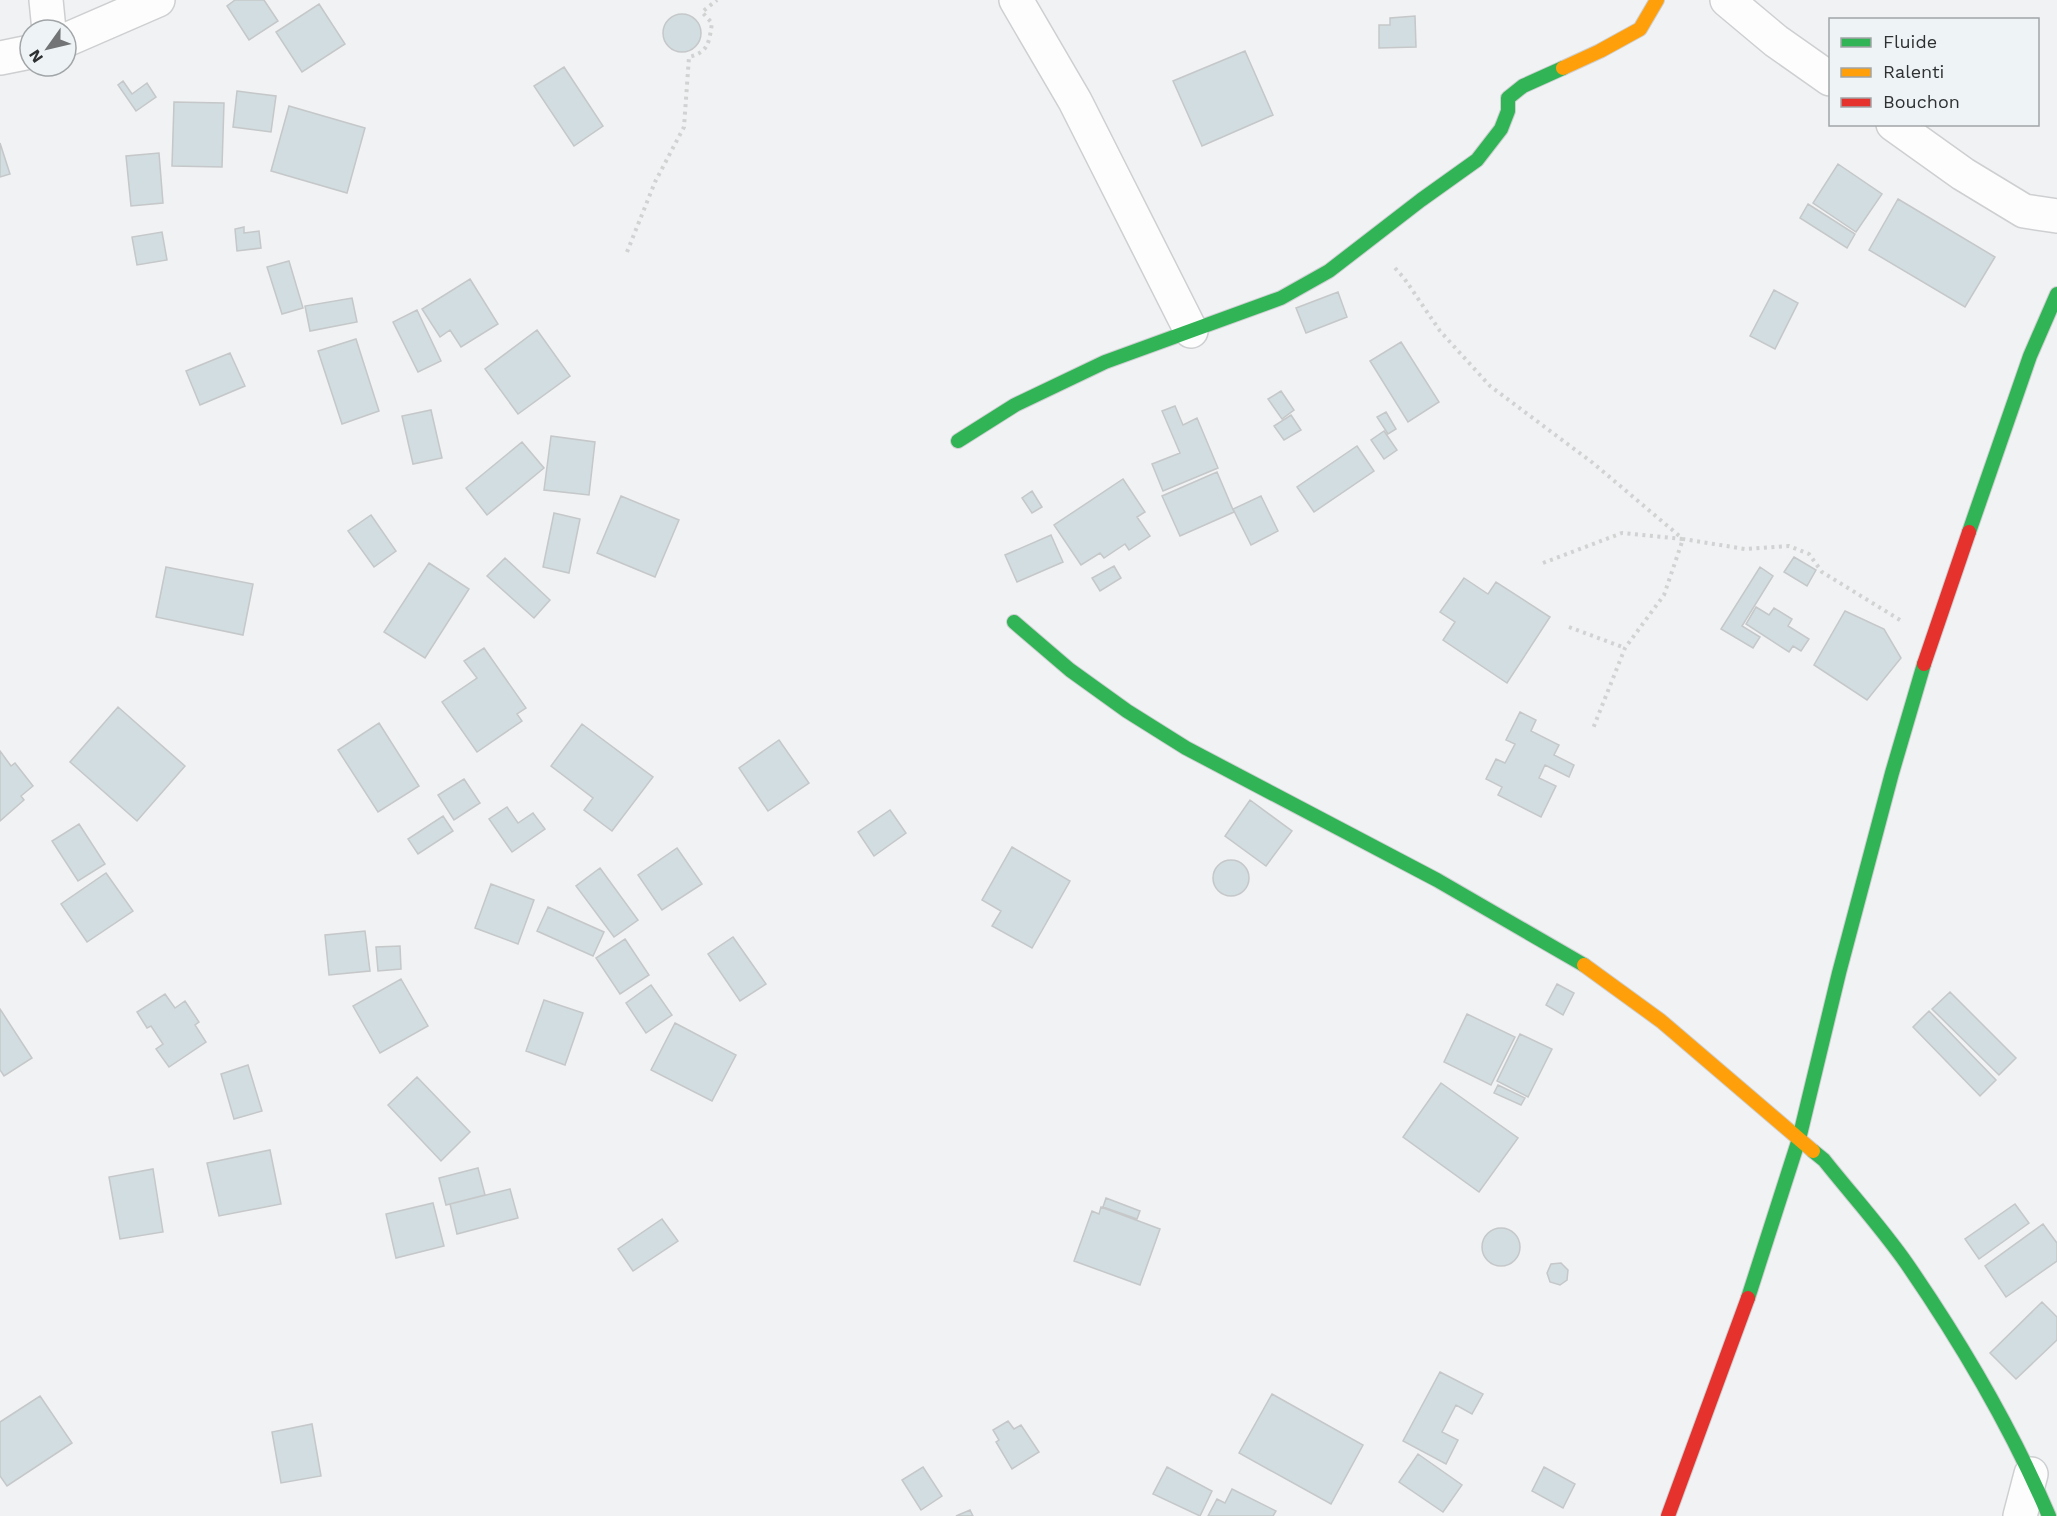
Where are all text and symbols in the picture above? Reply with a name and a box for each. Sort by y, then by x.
north arrow [18,18,78,78]
legend [1829,18,2039,126]
text: Fluide [1883,31,1937,52]
text: N [25,46,47,66]
text: Ralenti [1883,61,1944,82]
text: Bouchon [1883,91,1960,112]

